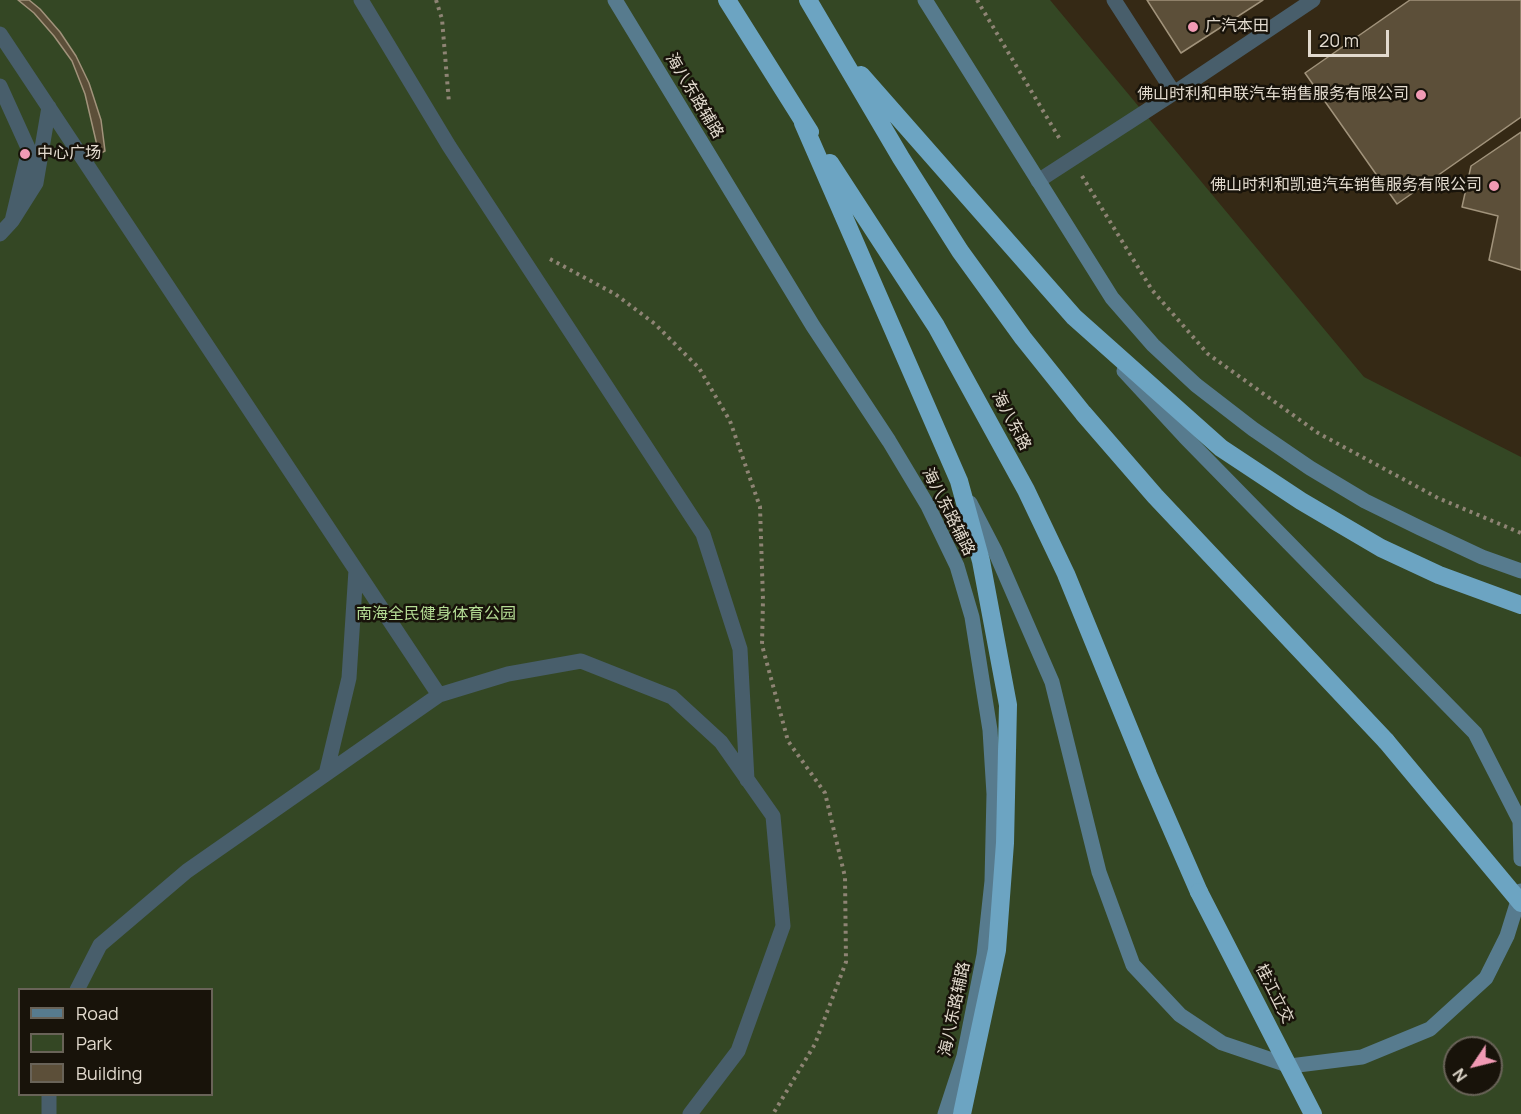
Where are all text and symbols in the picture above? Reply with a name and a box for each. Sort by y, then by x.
place label: 广汽本田 [1205,17,1269,37]
scale bar [1311,18,1392,56]
marker: 广汽本田 [1186,20,1200,34]
text: 20 m [1319,28,1359,52]
street label: 海八东路辅路 [661,50,727,142]
place label: 佛山时利和申联汽车销售服务有限公司 [1137,85,1409,105]
marker: 佛山时利和申联汽车销售服务有限公司 [1414,88,1428,102]
place label: 中心广场 [37,144,101,164]
marker: 中心广场 [18,147,32,161]
place label: 佛山时利和凯迪汽车销售服务有限公司 [1210,176,1482,196]
marker: 佛山时利和凯迪汽车销售服务有限公司 [1487,179,1501,193]
street label: 海八东路 [988,388,1034,454]
street label: 海八东路辅路 [918,465,978,559]
park label: 南海全民健身体育公园 [356,605,516,625]
street label: 海八东路辅路 [936,960,974,1058]
street label: 桂江立交 [1251,961,1297,1027]
legend [18,988,213,1096]
text: Road [76,1001,119,1025]
text: Park [76,1031,112,1055]
north arrow [1443,1036,1503,1096]
text: Building [76,1061,142,1085]
text: N [1448,1064,1472,1086]

